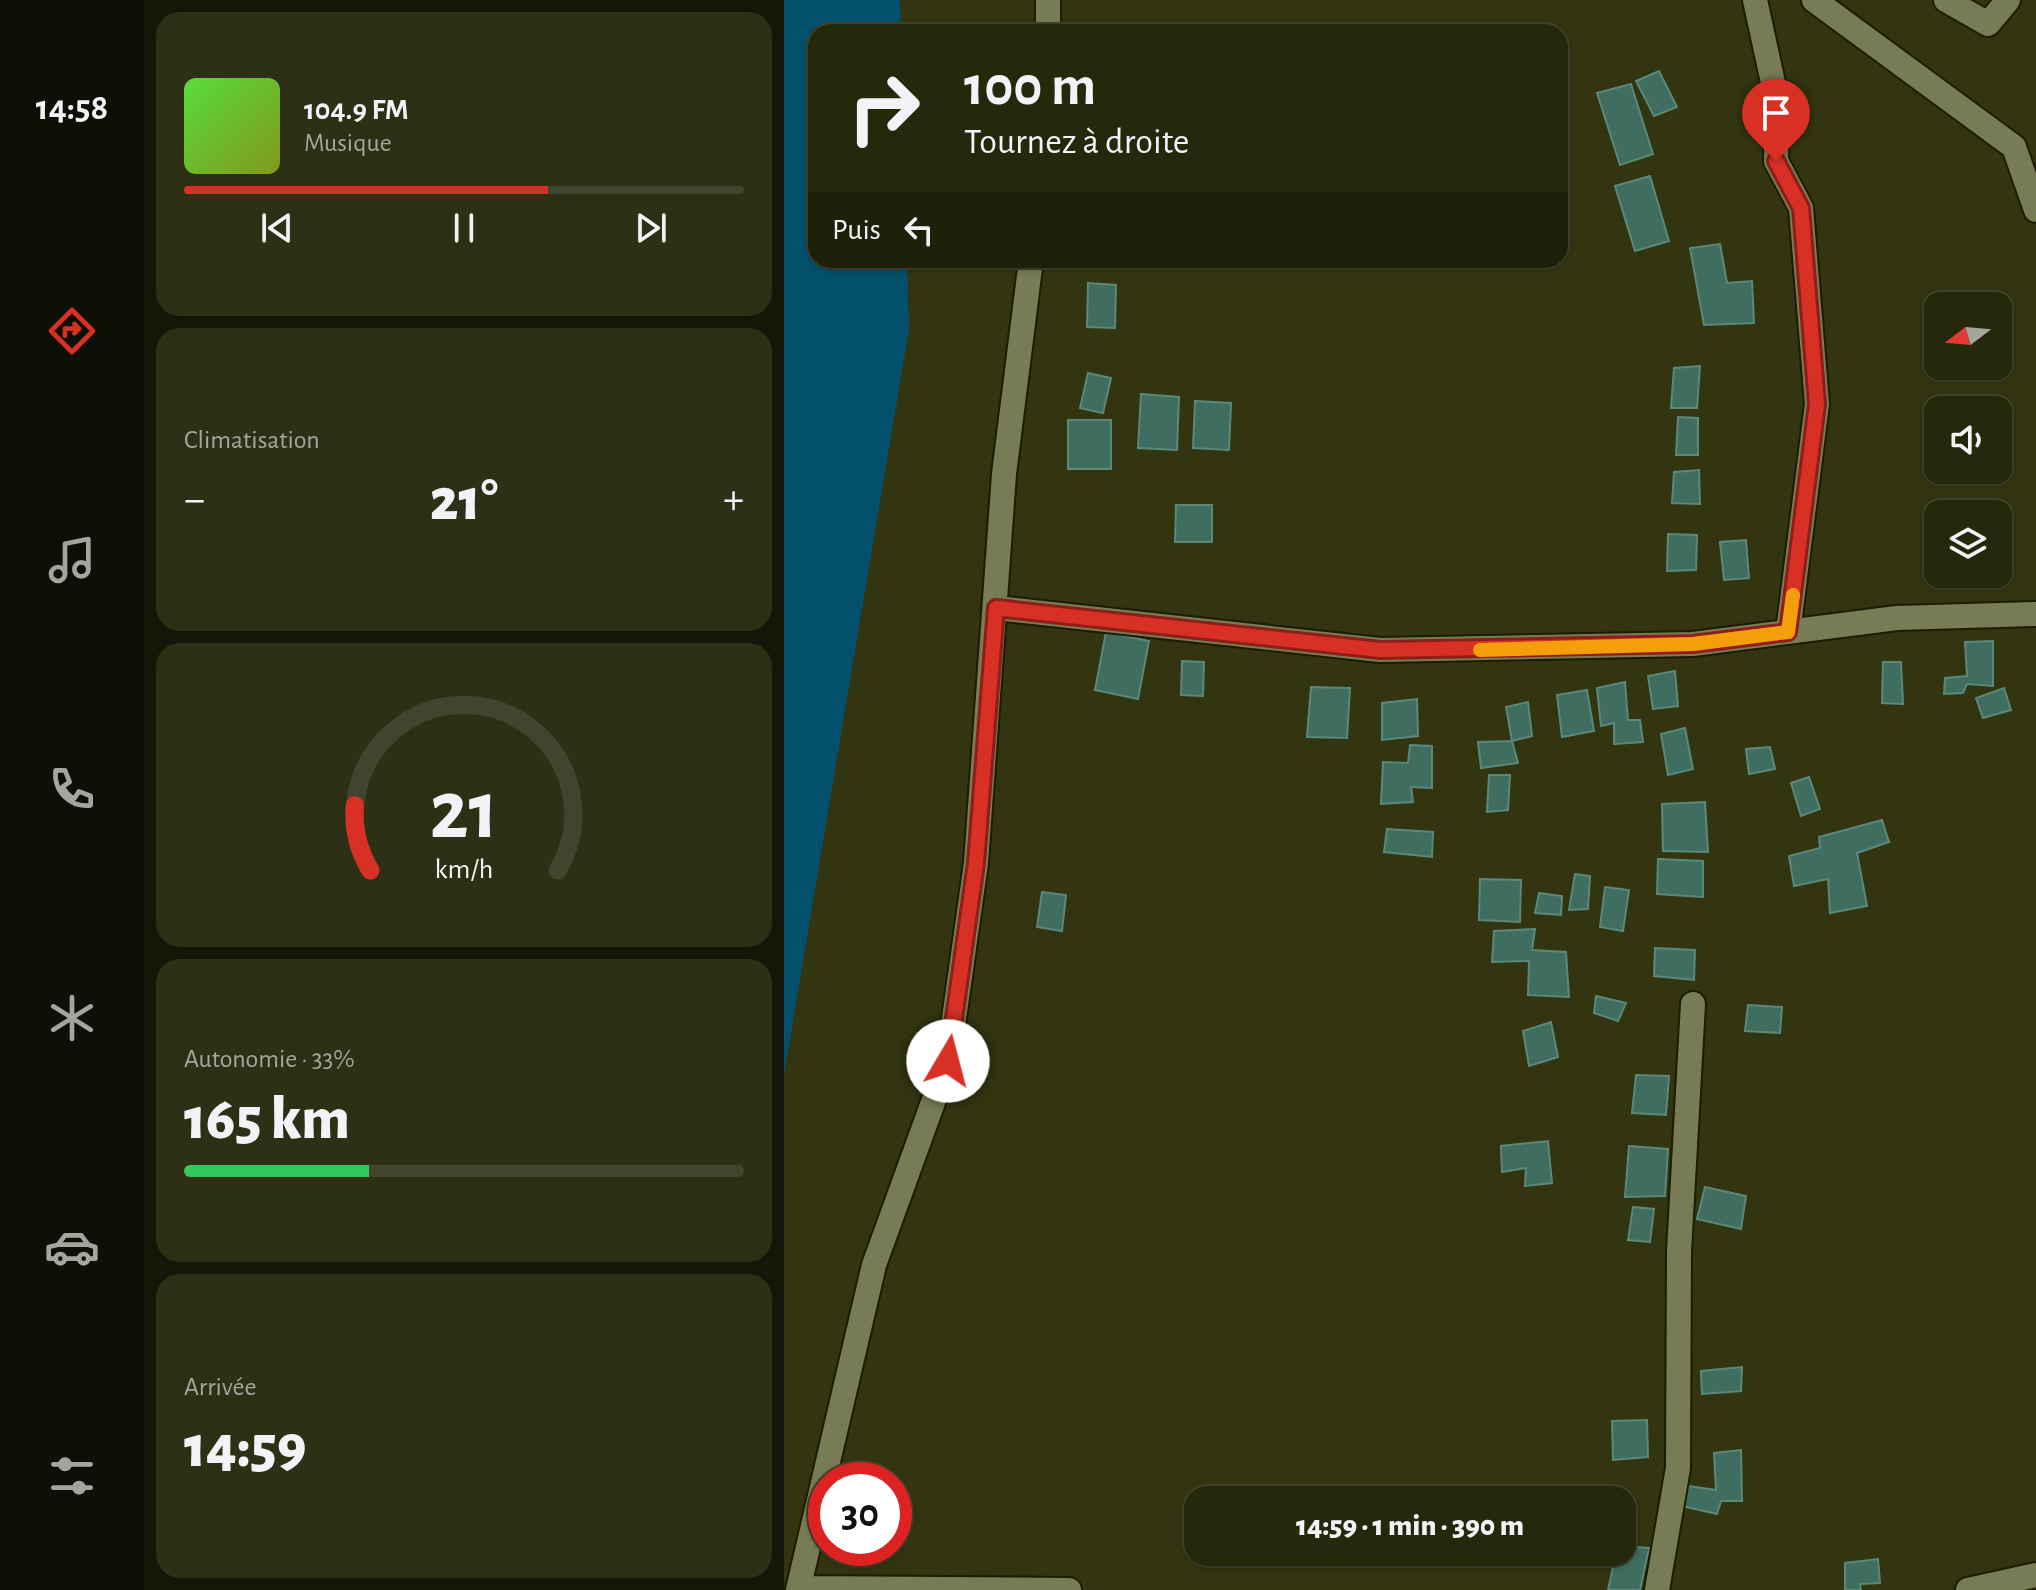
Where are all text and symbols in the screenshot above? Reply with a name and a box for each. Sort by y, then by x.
icon: right [832,56,936,160]
text: 100 m [964,59,1096,115]
pin [1742,79,1810,161]
text: 14:58 [36,90,108,126]
icon: arrive [1754,91,1798,135]
text: 104.9 FM [304,95,409,125]
text: Tournez à droite [964,124,1189,160]
text: Musique [304,130,392,156]
icon: previous [255,206,299,250]
icon: pause [442,206,486,250]
icon: next [629,206,673,250]
icon: left [897,208,941,252]
text: Puis [832,215,881,245]
north arrow [1924,292,2012,380]
map controls [1924,292,2012,588]
icon: directions [44,303,100,359]
button: sound [1924,396,2012,484]
text: Climatisation [184,427,320,453]
text: 21° [430,471,498,531]
text: − [184,478,205,522]
text: + [723,478,744,522]
button: layers [1924,500,2012,588]
icon: music [44,532,100,588]
icon: phone [44,761,100,817]
text: 21 [429,770,499,854]
text: km/h [435,855,493,884]
icon: climate [44,990,100,1046]
position arrow [906,1019,990,1103]
text: Autonomie · 33% [184,1046,355,1072]
text: 165 km [184,1090,350,1150]
icon: car [44,1219,100,1275]
text: Arrivée [184,1374,256,1400]
text: 14:59 [184,1418,306,1478]
icon: filters [44,1448,100,1504]
speed limit sign: 30 [808,1462,912,1566]
text: 14:59 · 1 min · 390 m [1296,1511,1524,1541]

